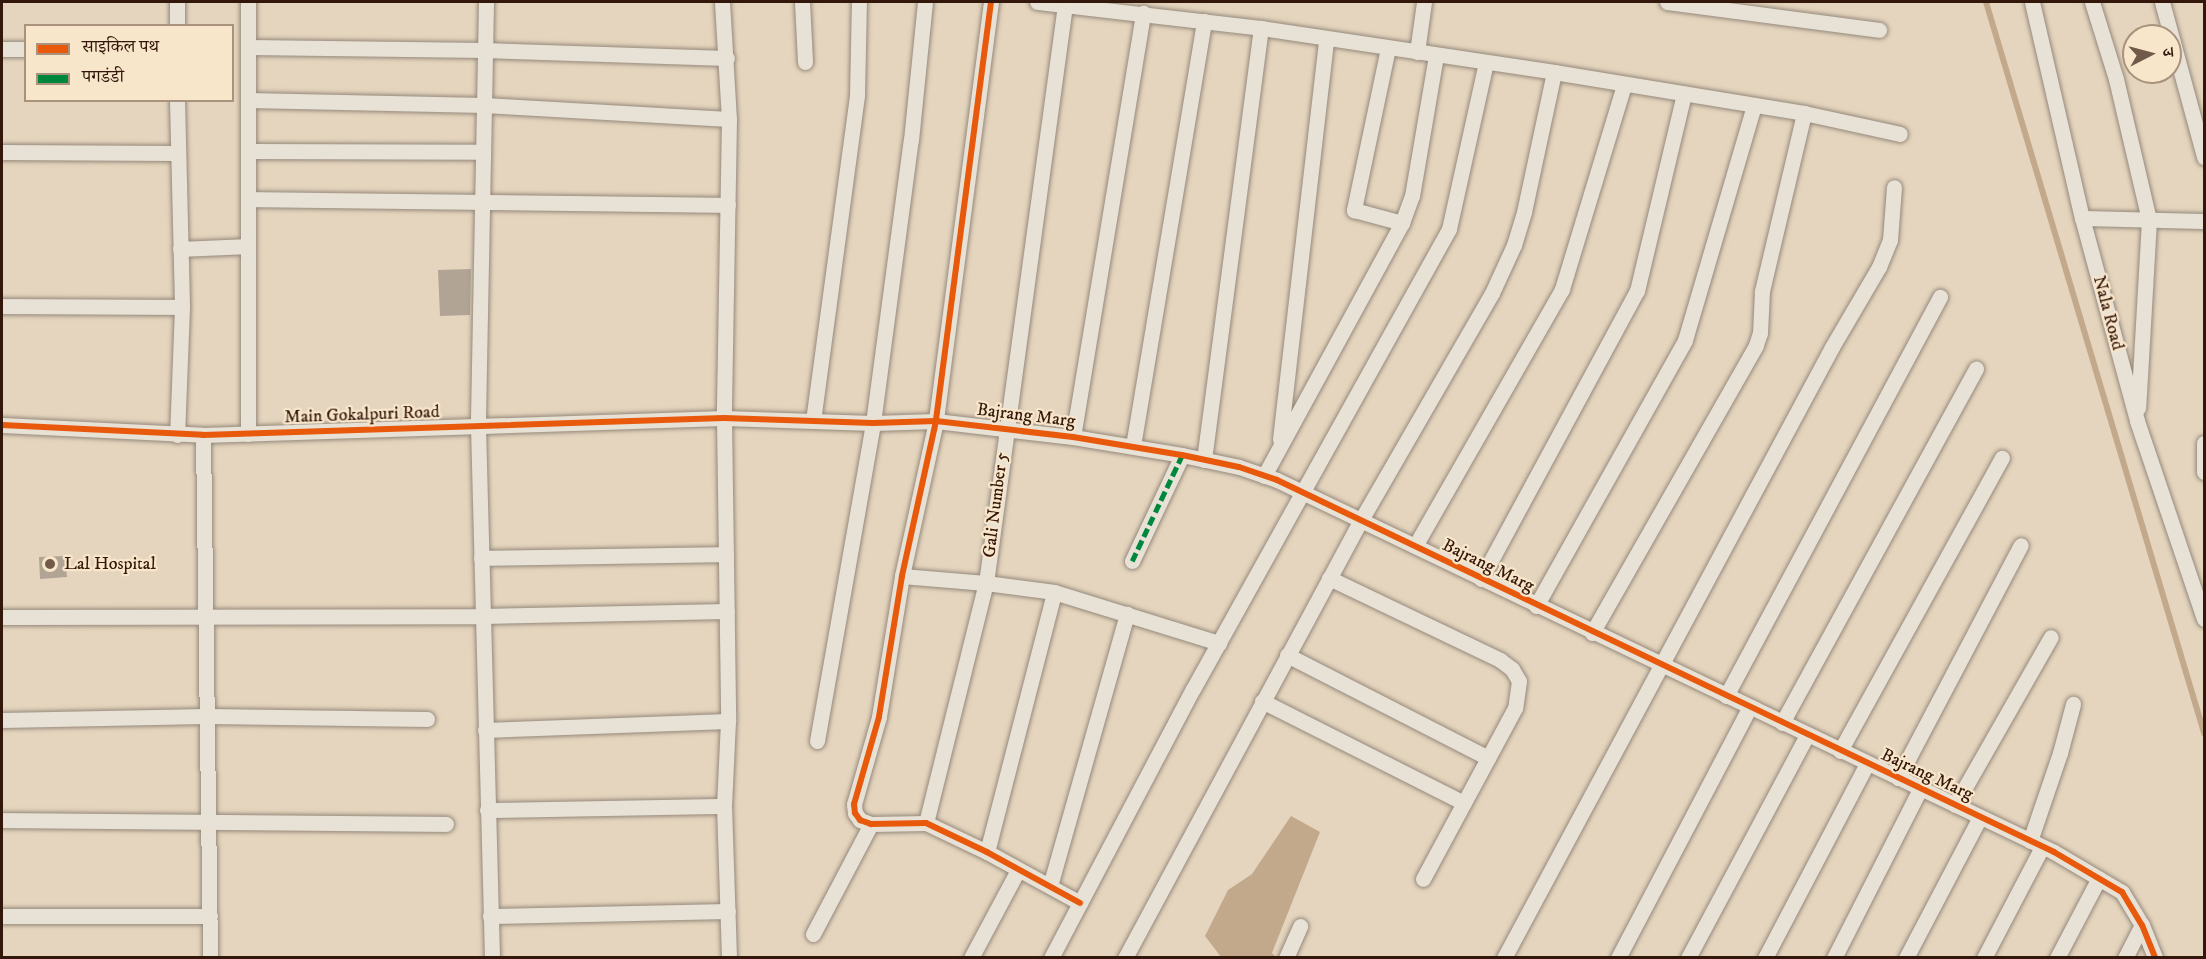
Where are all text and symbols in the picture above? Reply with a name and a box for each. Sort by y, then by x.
legend [24,24,234,102]
north arrow [2122,24,2182,84]
text: साइकिल पथ [82,36,159,58]
text: उ [2158,47,2178,57]
text: पगडंडी [82,66,124,88]
street label: Nala Road [2088,273,2128,353]
street label: Bajrang Marg [975,399,1077,433]
street label: Main Gokalpuri Road [284,401,440,429]
street label: Gali Number 5 [979,451,1013,559]
street label: Bajrang Marg [1439,535,1537,597]
place label: Lal Hospital [64,553,156,575]
marker: Lal Hospital [41,555,59,573]
street label: Bajrang Marg [1877,744,1977,806]

